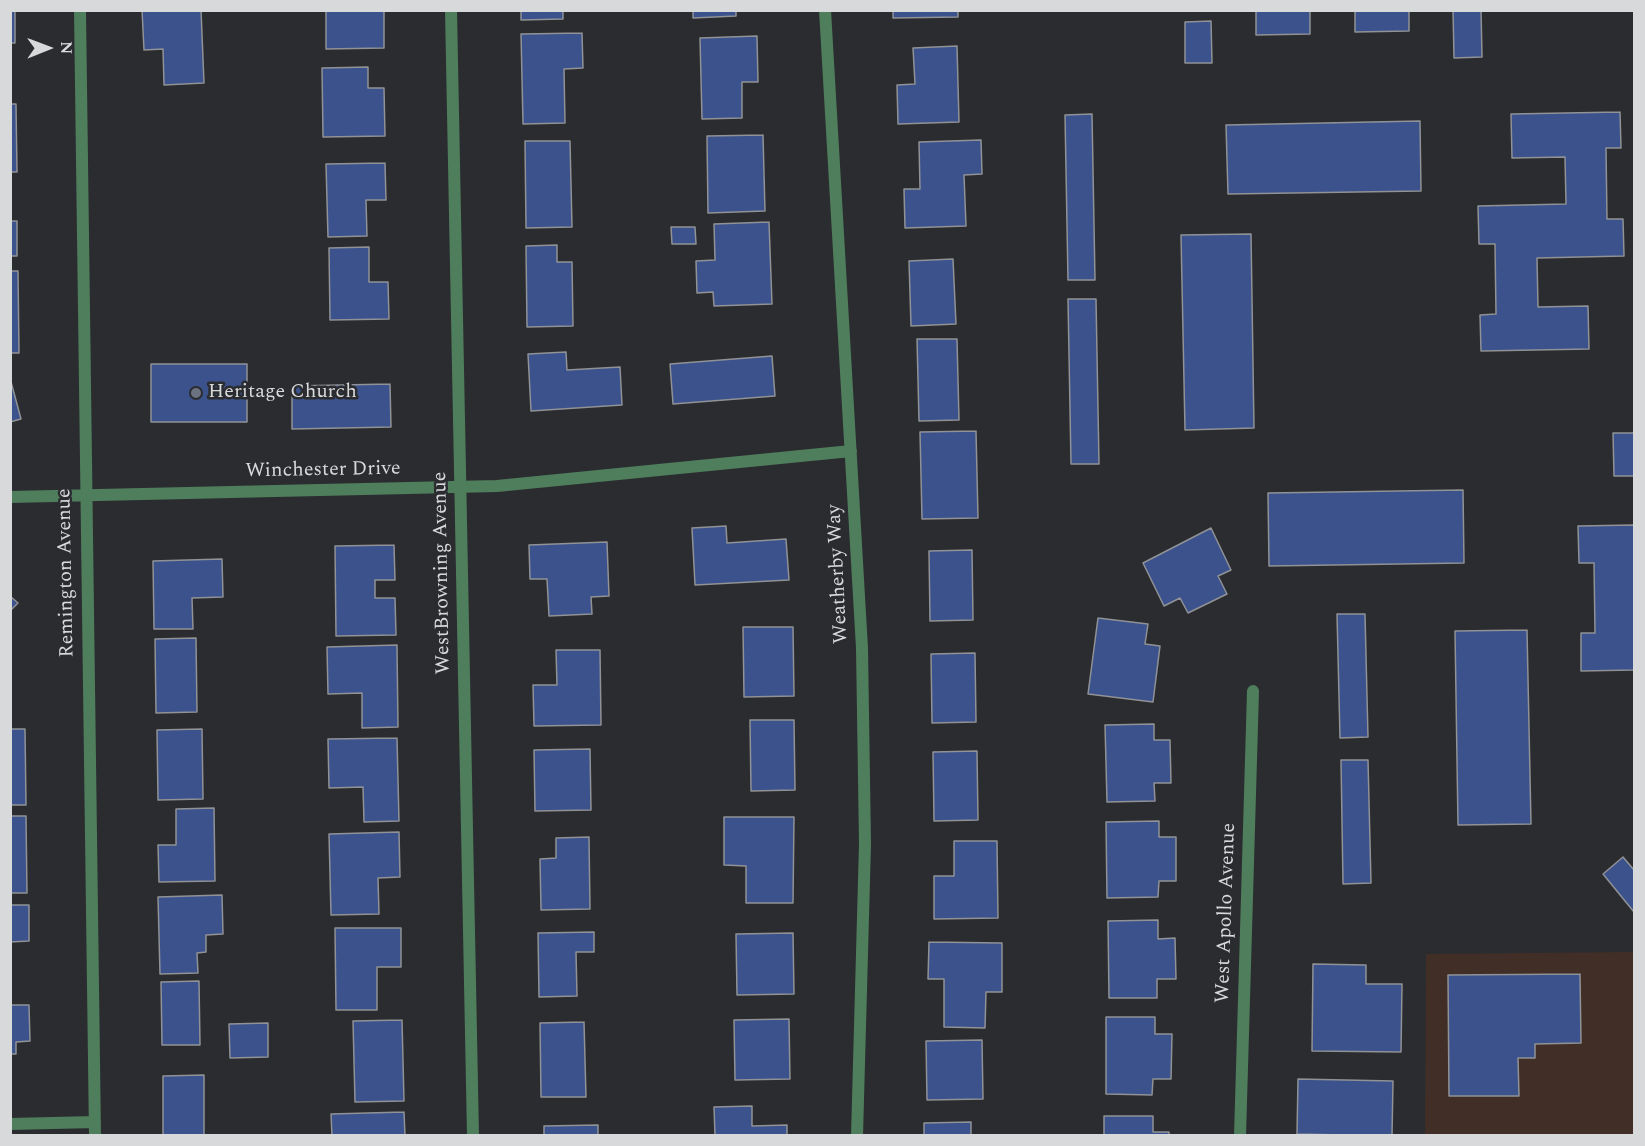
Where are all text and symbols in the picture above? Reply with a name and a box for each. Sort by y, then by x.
north arrow [18,18,78,78]
text: N [54,41,78,54]
place label: Heritage Church [208,381,357,405]
marker: Heritage Church [189,386,203,400]
street label: Winchester Drive [245,458,401,484]
street label: WestBrowning Avenue [429,471,457,675]
street label: Remington Avenue [54,488,80,658]
street label: Weatherby Way [823,504,855,644]
street label: West Apollo Avenue [1212,823,1242,1003]

